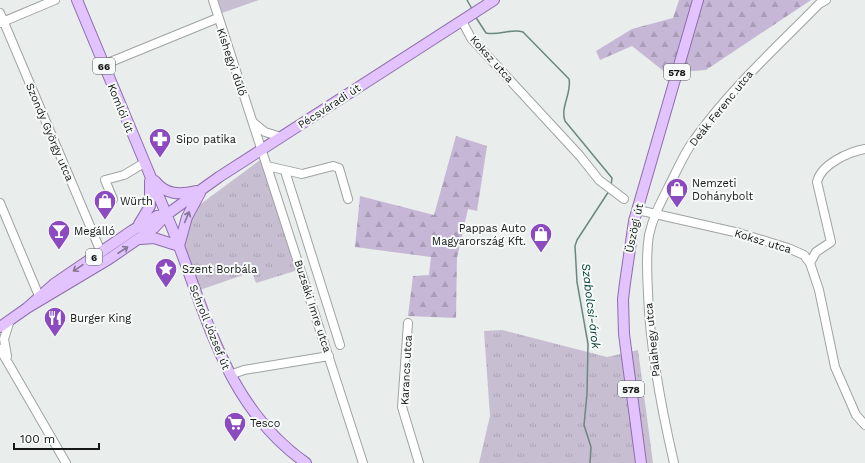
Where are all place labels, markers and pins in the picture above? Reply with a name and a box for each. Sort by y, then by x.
pharmacy icon: Sipo patika [147,126,173,159]
place label: Sipo patika [176,133,236,146]
shop icon: Nemzeti Dohánybolt [664,176,690,209]
place label: Nemzeti Dohánybolt [692,177,754,203]
shop icon: Würth [92,188,118,221]
place label: Würth [120,195,153,208]
bar icon: Megálló [46,218,72,251]
shop icon: Pappas Auto Magyarország Kft. [528,221,554,254]
place label: Pappas Auto Magyarország Kft. [432,222,526,248]
place label: Megálló [74,225,115,238]
place icon: Szent Borbála [153,256,179,289]
place label: Szent Borbála [182,263,257,276]
restaurant icon: Burger King [42,305,68,338]
place label: Burger King [70,312,131,325]
supermarket icon: Tesco [222,410,248,443]
place label: Tesco [250,417,280,430]

